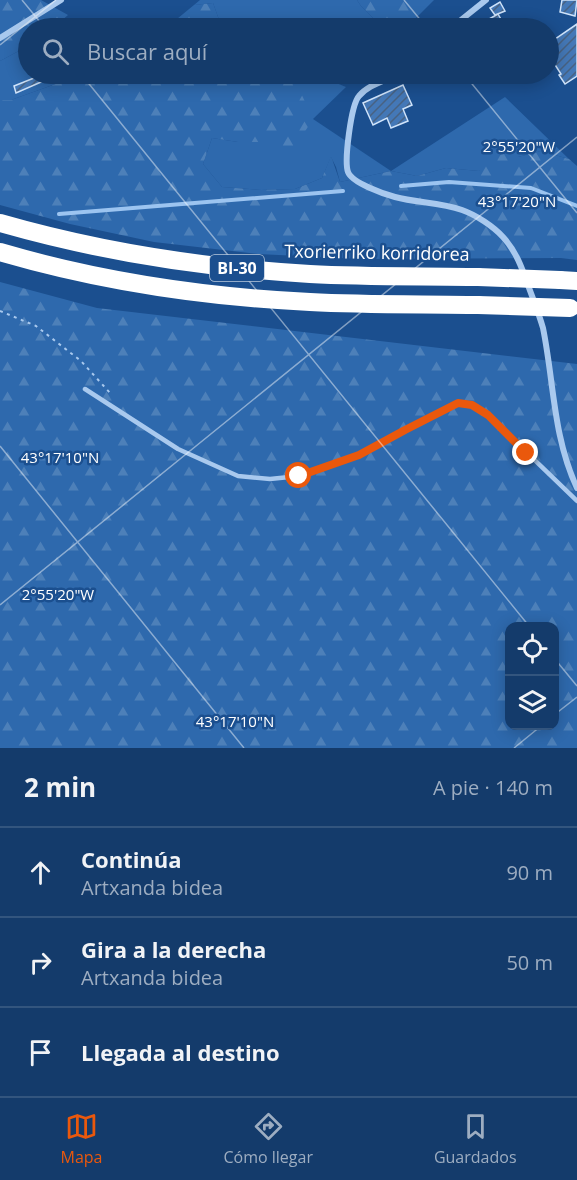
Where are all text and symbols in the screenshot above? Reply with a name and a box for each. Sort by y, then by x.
search box [18,18,559,84]
icon: search [39,35,72,68]
text: Buscar aquí [87,36,207,66]
text: 2°55'20"W [483,136,555,156]
text: 43°17'20"N [478,191,556,211]
street label: Txorierriko korridorea [284,238,470,266]
road number: BI-30 [210,255,264,281]
route end [512,439,538,465]
text: 43°17'10"N [21,447,99,467]
route start [285,462,311,488]
text: 2°55'20"W [22,584,94,604]
map controls [505,622,559,730]
button: locate [505,622,559,676]
button: layers [505,676,559,730]
text: 43°17'10"N [196,711,274,731]
text: 2 min [24,769,96,805]
text: A pie · 140 m [433,774,553,801]
text: Continúa [81,844,182,874]
icon: ahead [24,856,57,889]
text: 90 m [506,859,553,886]
text: Artxanda bidea [81,874,223,901]
text: Gira a la derecha [81,934,266,964]
icon: right [24,946,57,979]
text: 50 m [506,949,553,976]
text: Artxanda bidea [81,964,223,991]
icon: arrive [24,1036,57,1069]
text: Llegada al destino [81,1037,280,1067]
tab: Mapa [60,1110,102,1168]
tab: Cómo llegar [223,1110,313,1168]
tab: Guardados [434,1110,517,1168]

